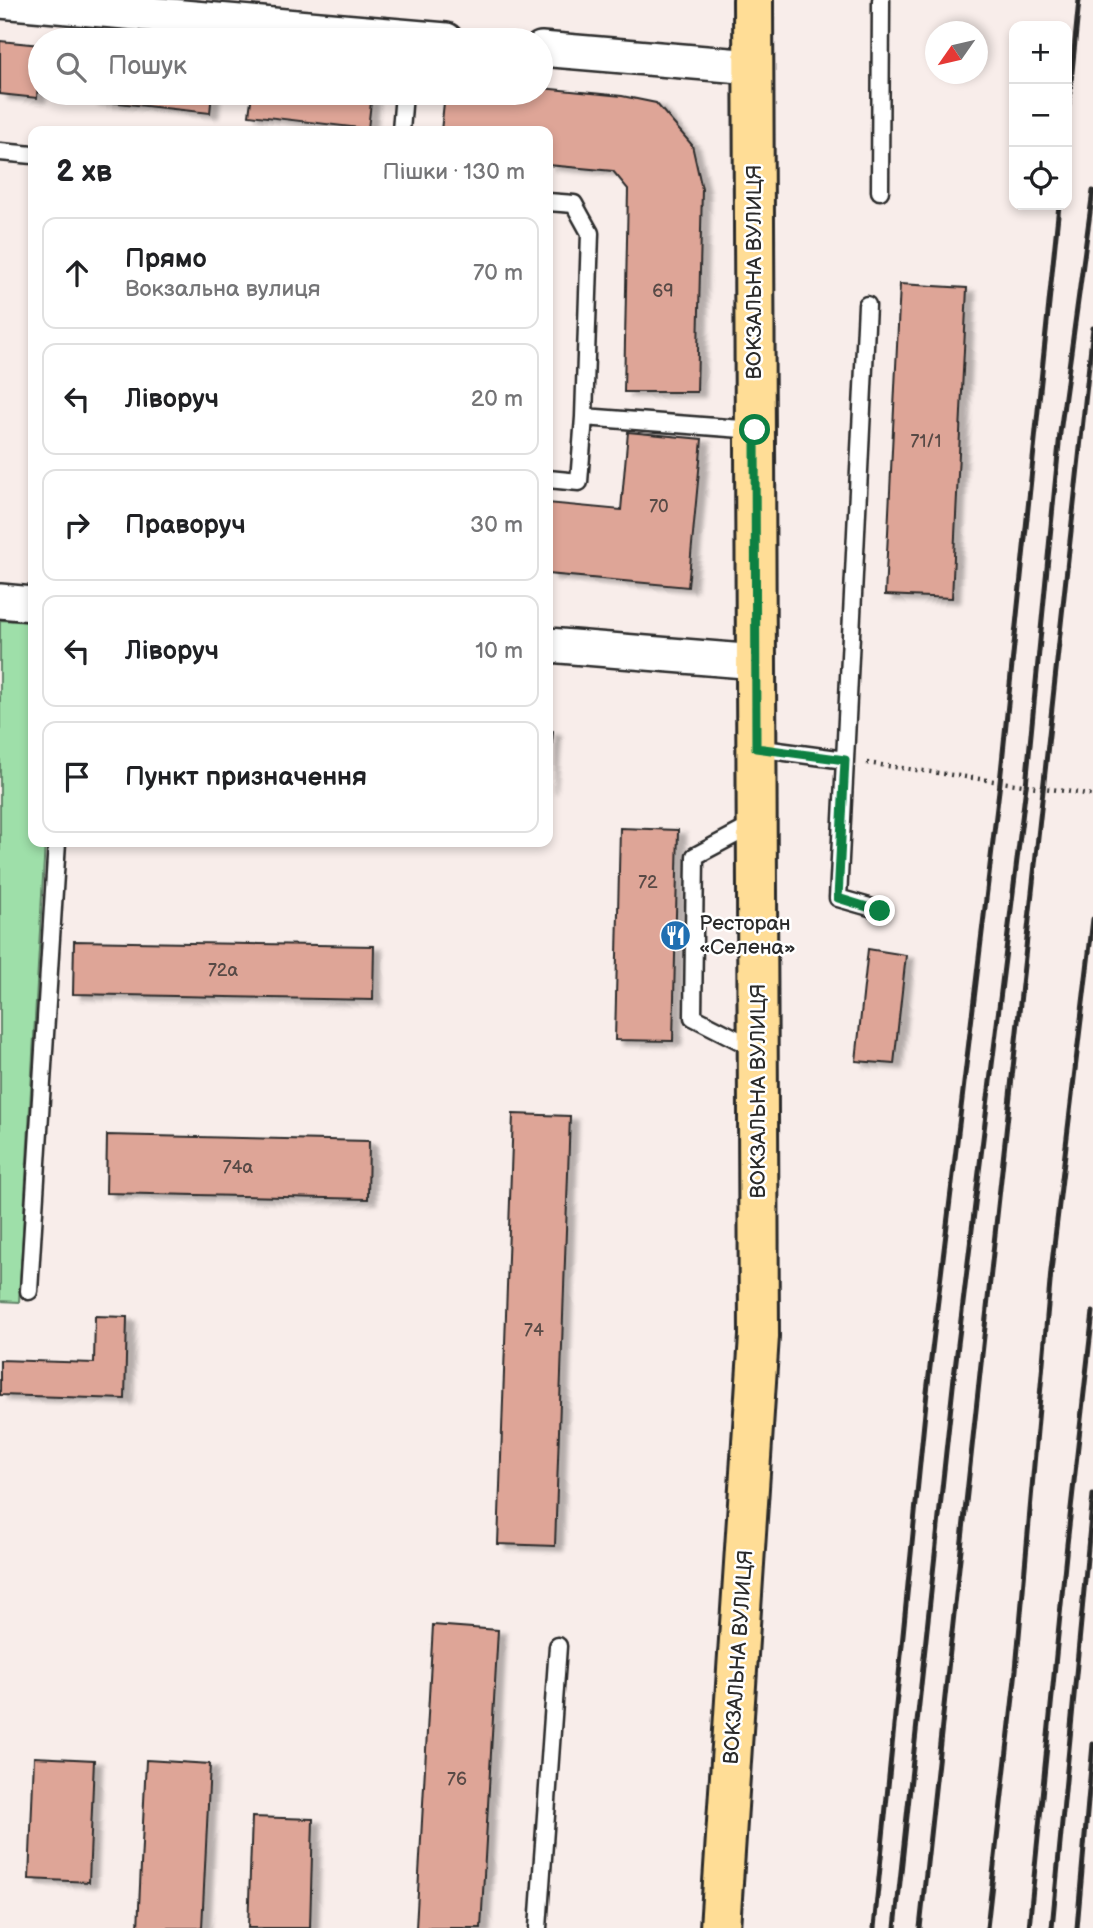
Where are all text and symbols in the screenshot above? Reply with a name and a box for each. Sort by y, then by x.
north arrow [925,21,988,84]
map controls [1009,21,1072,210]
button: + [1009,21,1072,84]
search box [28,28,553,105]
icon: search [52,48,90,86]
text: Пошук [108,51,187,82]
button: − [1009,84,1072,147]
button: locate [1009,147,1072,210]
text: 2 хв [56,154,112,190]
text: Пішки · 130 m [383,158,525,186]
street label: ВОКЗАЛЬНА ВУЛИЦЯ [742,165,767,379]
text: Прямо [125,244,207,275]
icon: ahead [58,254,96,292]
text: 70 m [473,259,523,287]
text: Вокзальна вулиця [125,275,321,303]
house number: 69 [652,281,674,302]
icon: left [58,380,96,418]
text: Ліворуч [125,384,219,415]
text: 20 m [471,385,523,413]
route start [739,414,770,445]
house number: 71/1 [911,431,941,452]
house number: 70 [649,496,669,517]
icon: right [58,506,96,544]
text: Праворуч [125,510,246,541]
text: 30 m [470,511,523,539]
icon: left [58,632,96,670]
text: Ліворуч [125,636,219,667]
text: 10 m [475,637,523,665]
icon: arrive [58,758,96,796]
text: Пункт призначення [125,762,367,793]
house number: 72 [638,872,658,893]
route end [864,895,895,926]
place label: Ресторан «Селена» [699,911,796,960]
restaurant icon: Ресторан «Селена» [659,918,693,952]
house number: 72а [208,960,238,981]
street label: ВОКЗАЛЬНА ВУЛИЦЯ [746,984,771,1198]
house number: 74а [223,1157,254,1178]
house number: 74 [524,1320,544,1341]
street label: ВОКЗАЛЬНА ВУЛИЦЯ [719,1549,758,1765]
house number: 76 [447,1769,467,1790]

